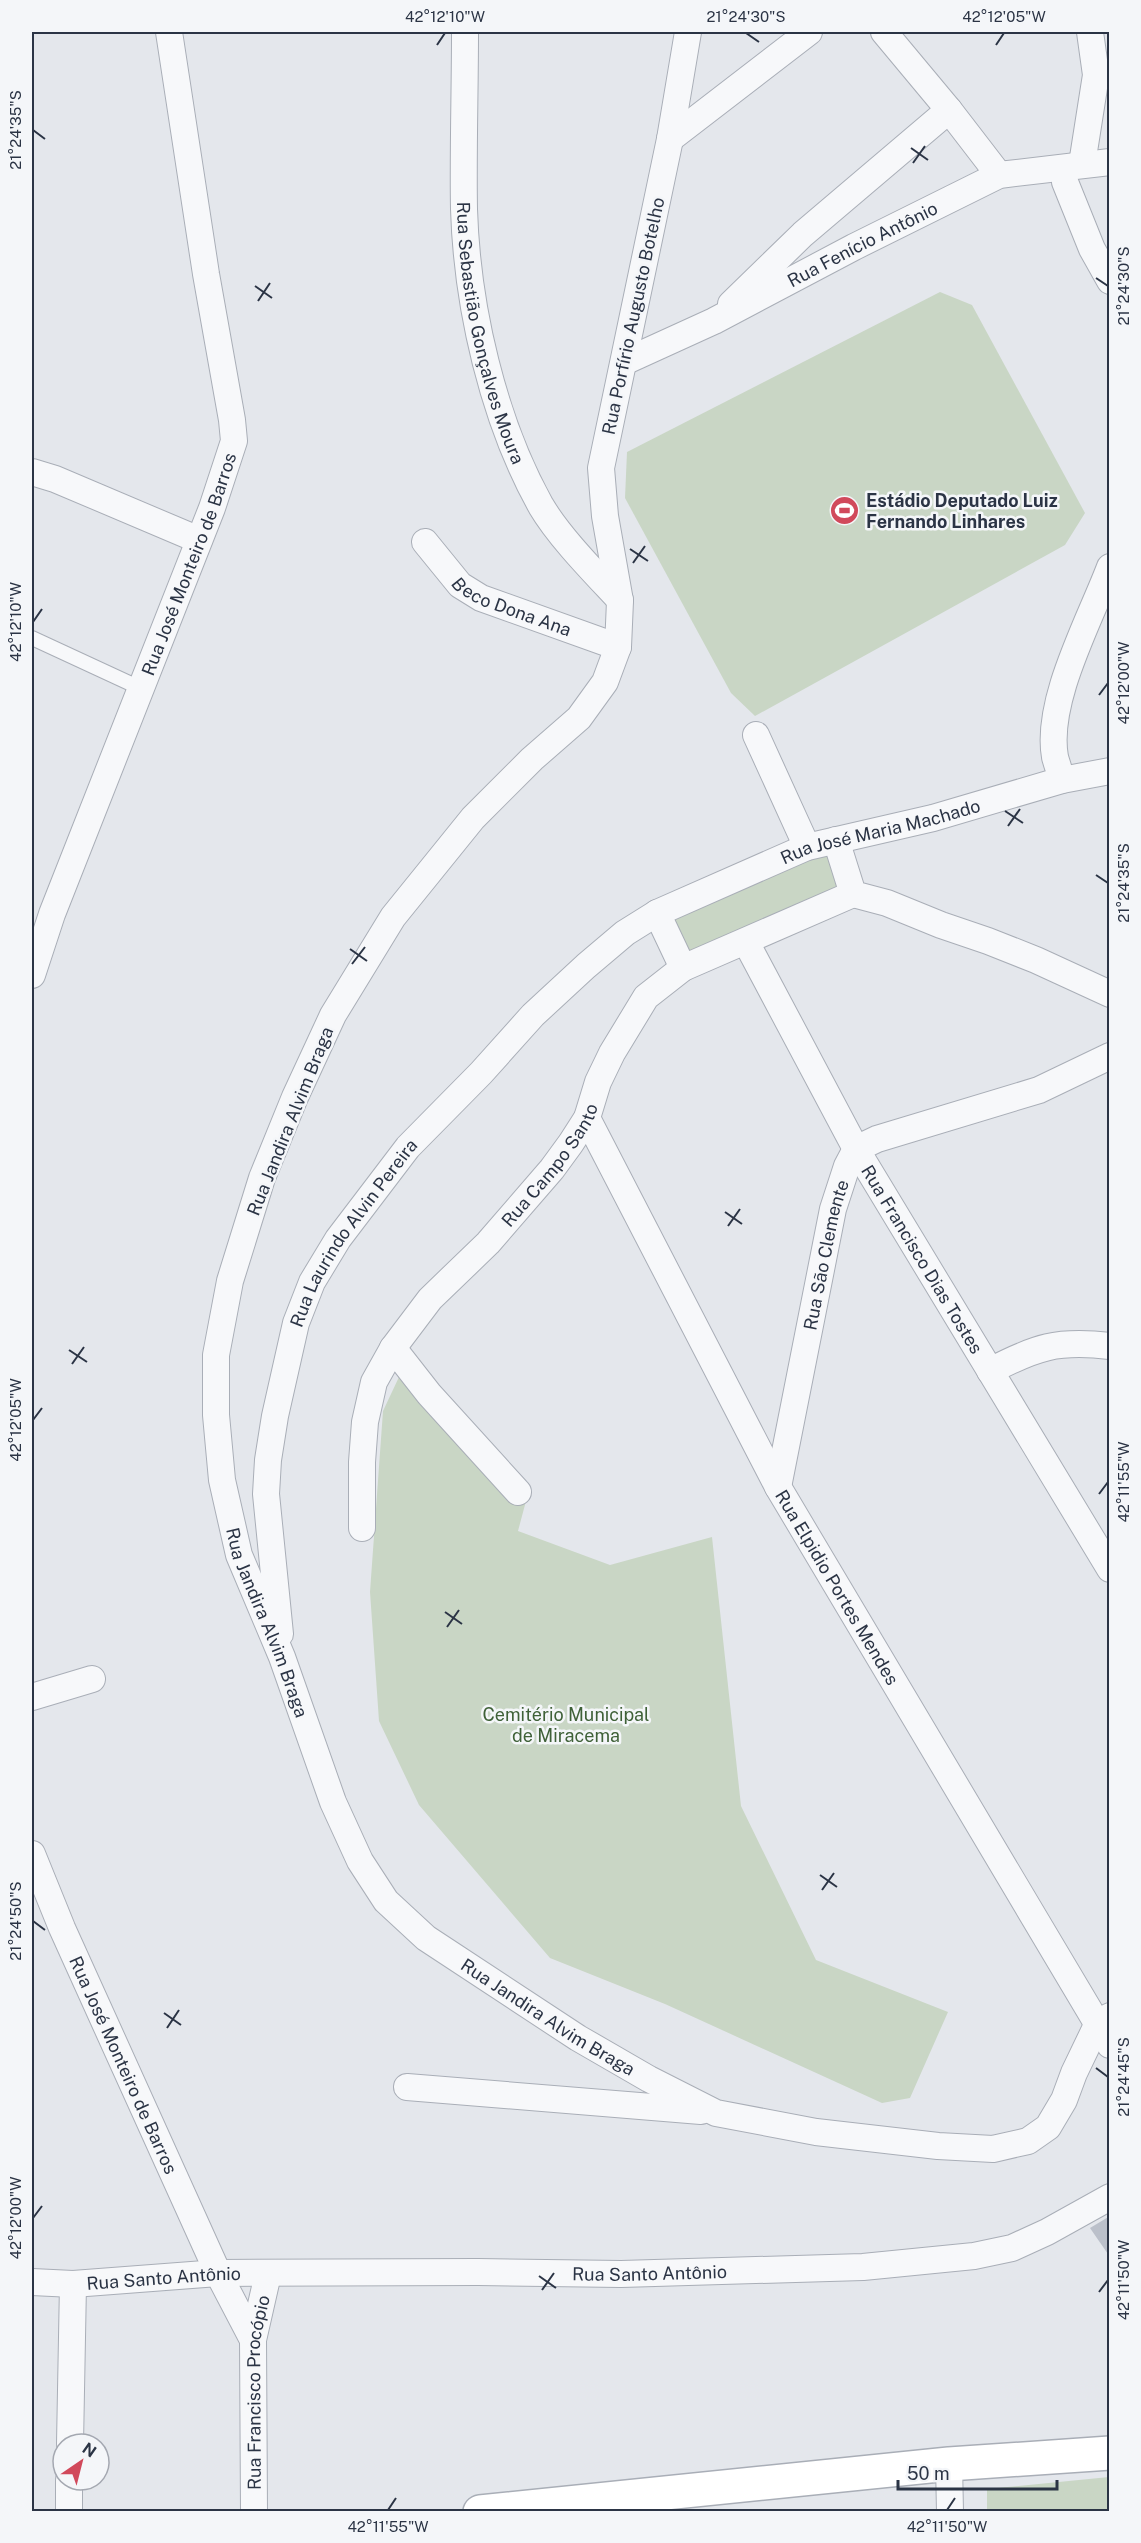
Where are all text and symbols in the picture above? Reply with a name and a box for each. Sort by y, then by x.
text: 42°12'10"W [405,8,485,25]
text: 21°24'30"S [706,8,786,25]
text: 42°12'05"W [962,8,1046,25]
text: 21°24'35"S [7,90,24,170]
street label: Rua Porfírio Augusto Botelho [598,195,668,437]
street label: Rua Fenício Antônio [784,197,941,291]
street label: Rua Sebastião Gonçalves Moura [453,202,529,467]
text: 21°24'30"S [1115,246,1132,326]
street label: Rua José Monteiro de Barros [137,450,240,678]
place label: Estádio Deputado Luiz Fernando Linhares [866,490,1058,532]
sports icon: Estádio Deputado Luiz Fernando Linhares [829,494,861,526]
street label: Beco Dona Ana [447,573,574,640]
text: 42°12'10"W [7,582,24,662]
text: 42°12'00"W [1115,641,1132,725]
street label: Rua José Maria Machado [777,794,982,868]
text: 21°24'35"S [1115,843,1132,923]
street label: Rua Jandira Alvim Braga [242,1024,338,1218]
street label: Rua Campo Santo [497,1101,601,1231]
street label: Rua Laurindo Alvin Pereira [285,1134,421,1330]
street label: Rua Francisco Dias Tostes [857,1161,988,1357]
street label: Rua São Clemente [799,1177,852,1332]
text: 42°12'05"W [7,1378,24,1462]
text: 42°11'55"W [1115,1441,1132,1523]
street label: Rua Elpidio Portes Mendes [771,1486,904,1688]
street label: Rua Jandira Alvim Braga [223,1525,313,1720]
park label: Cemitério Municipal de Miracema [482,1704,650,1746]
text: 21°24'50"S [7,1881,24,1961]
street label: Rua José Monteiro de Barros [66,1953,182,2177]
street label: Rua Jandira Alvim Braga [457,1954,639,2079]
text: 21°24'45"S [1115,2037,1132,2117]
text: 42°12'00"W [7,2176,24,2260]
text: 42°11'50"W [1115,2240,1132,2320]
street label: Rua Santo Antônio [572,2260,727,2284]
street label: Rua Santo Antônio [86,2262,241,2293]
street label: Rua Francisco Procópio [242,2293,273,2490]
north arrow [51,2432,111,2492]
text: N [79,2439,100,2461]
scale bar [898,2453,1057,2491]
text: 50 m [907,2463,950,2484]
text: 42°11'55"W [347,2518,429,2535]
text: 42°11'50"W [907,2518,987,2535]

